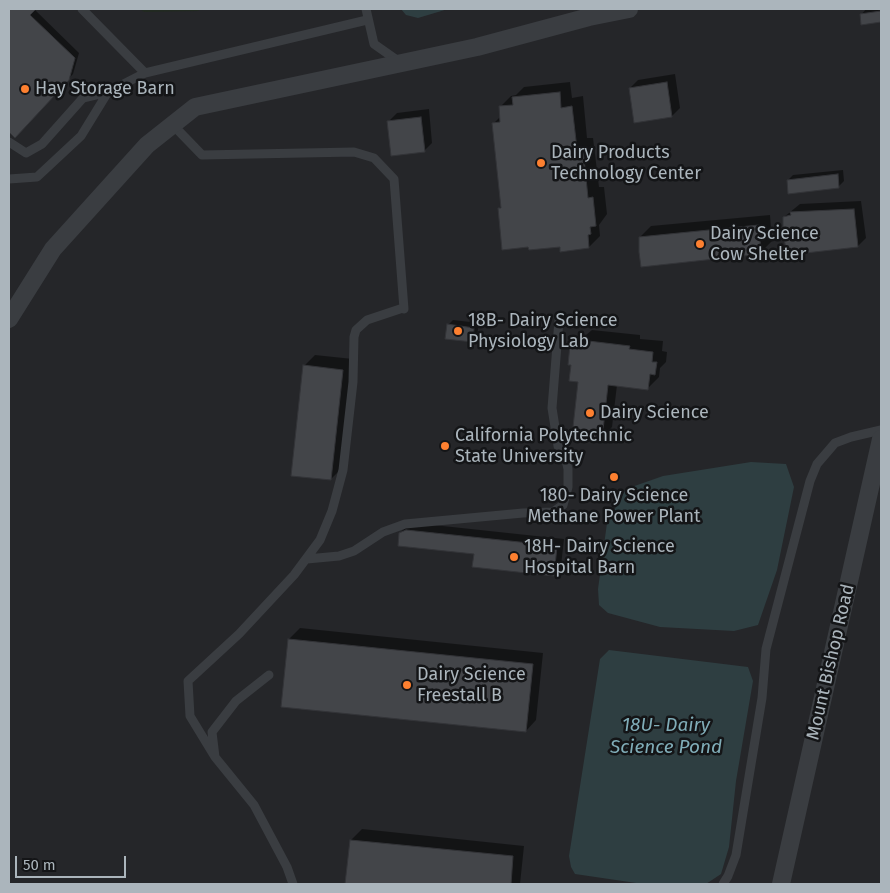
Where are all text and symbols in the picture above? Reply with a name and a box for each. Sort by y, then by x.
place label: Hay Storage Barn [35,78,175,100]
marker: Hay Storage Barn [19,83,31,95]
place label: Dairy Products Technology Center [551,142,701,184]
marker: Dairy Products Technology Center [535,157,547,169]
place label: Dairy Science Cow Shelter [710,223,819,266]
marker: Dairy Science Cow Shelter [694,238,706,250]
place label: 18B- Dairy Science Physiology Lab [468,310,617,352]
marker: 18B- Dairy Science Physiology Lab [452,325,464,337]
place label: Dairy Science [600,402,709,424]
marker: Dairy Science [584,407,596,419]
place label: California Polytechnic State University [455,425,632,468]
marker: California Polytechnic State University [439,440,451,452]
marker: 180- Dairy Science Methane Power Plant [608,471,620,483]
place label: 180- Dairy Science Methane Power Plant [528,485,700,528]
place label: 18H- Dairy Science Hospital Barn [524,536,675,578]
marker: 18H- Dairy Science Hospital Barn [508,551,520,563]
street label: Mount Bishop Road [803,582,859,742]
place label: Dairy Science Freestall B [417,664,526,706]
marker: Dairy Science Freestall B [401,679,413,691]
water label: 18U- Dairy Science Pond [610,715,722,759]
scale bar [18,846,129,878]
text: 50 m [23,856,56,874]

